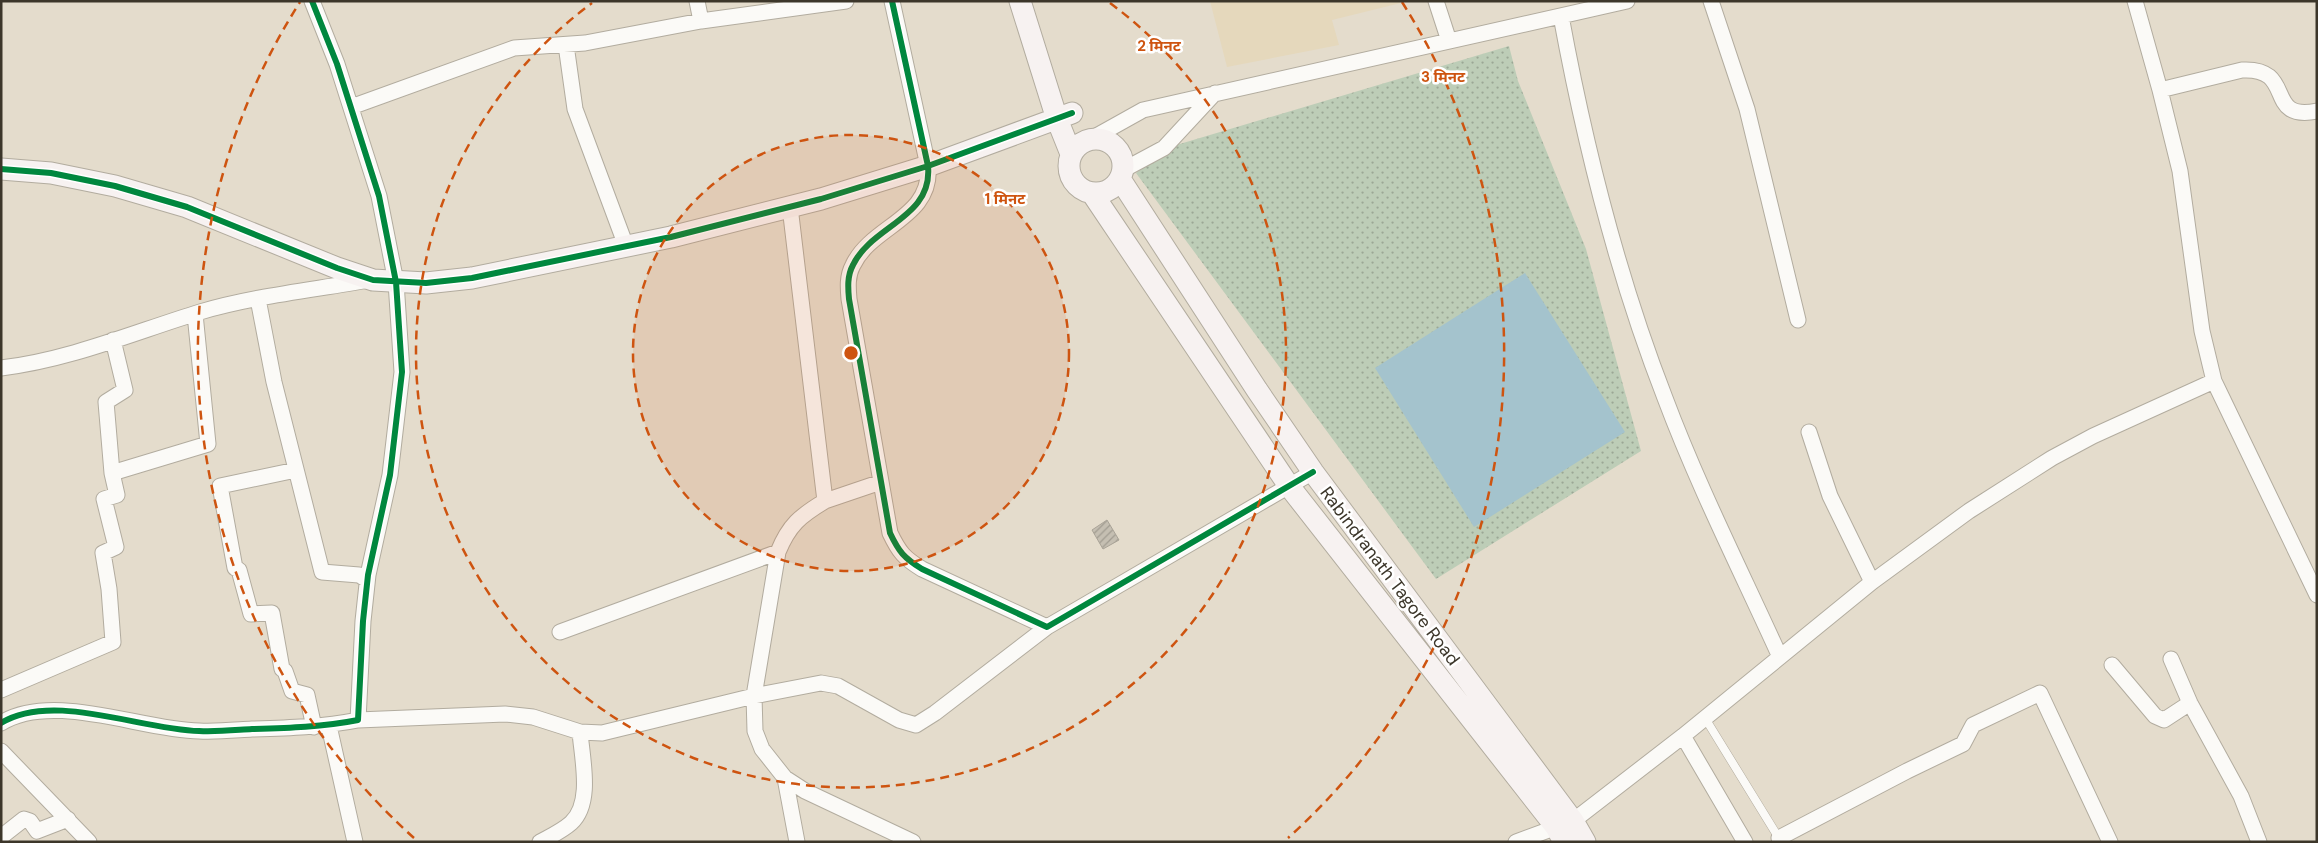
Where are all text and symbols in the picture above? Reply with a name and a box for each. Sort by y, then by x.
text: 2 मिनट [1137,36,1182,56]
text: 3 मिनट [1421,67,1466,87]
text: 1 मिनट [985,189,1026,209]
centre of rings [842,344,860,362]
street label: Rabindranath Tagore Road [1315,482,1465,670]

